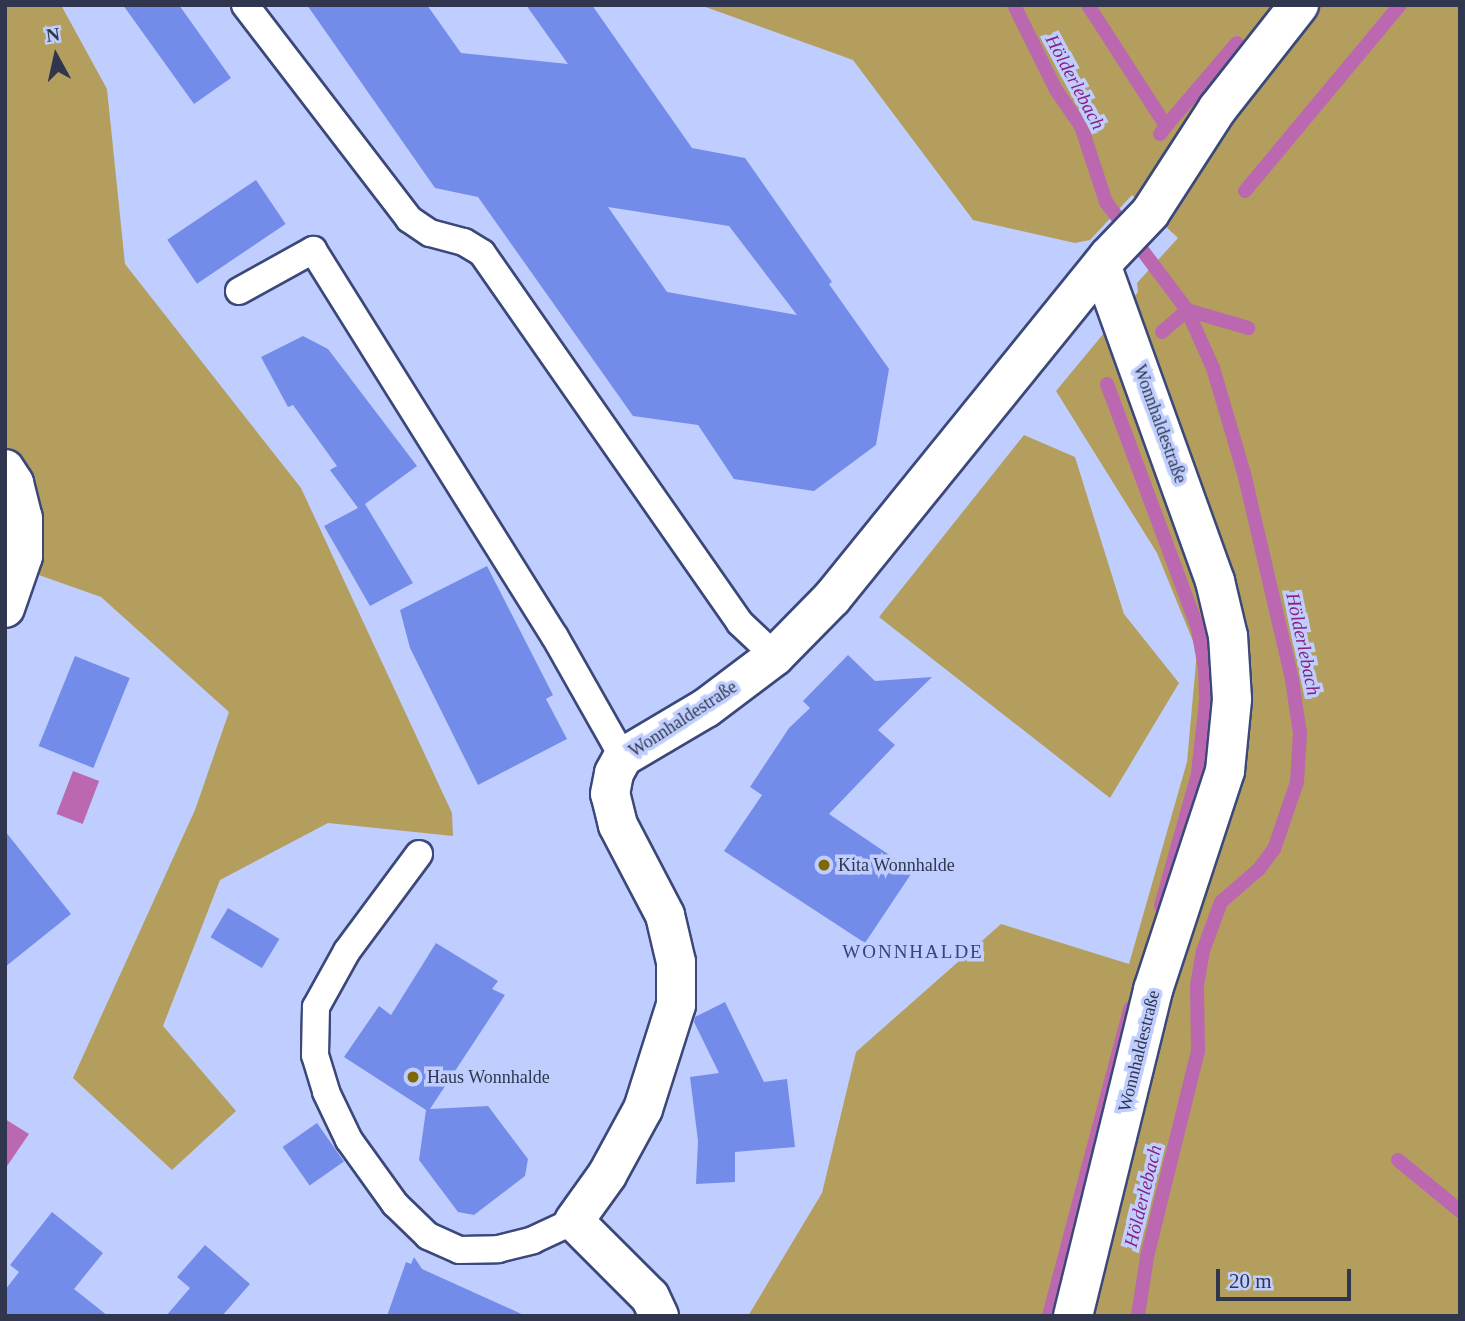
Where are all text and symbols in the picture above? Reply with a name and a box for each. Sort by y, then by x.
north arrow [21,21,91,91]
text: N [45,23,61,46]
water label: Hölderlebach [1040,31,1110,133]
street label: Wonnhaldestraße [1129,362,1191,486]
water label: Hölderlebach [1281,591,1325,697]
street label: Wonnhaldestraße [625,676,741,762]
place label: Kita Wonnhalde [838,854,955,876]
marker: Kita Wonnhalde [816,857,832,873]
district label: WONNHALDE [843,941,983,963]
street label: Wonnhaldestraße [1113,988,1165,1114]
place label: Haus Wonnhalde [427,1066,550,1088]
marker: Haus Wonnhalde [405,1069,421,1085]
water label: Hölderlebach [1119,1143,1167,1249]
scale bar [1220,1254,1355,1298]
text: 20 m [1229,1269,1272,1293]

